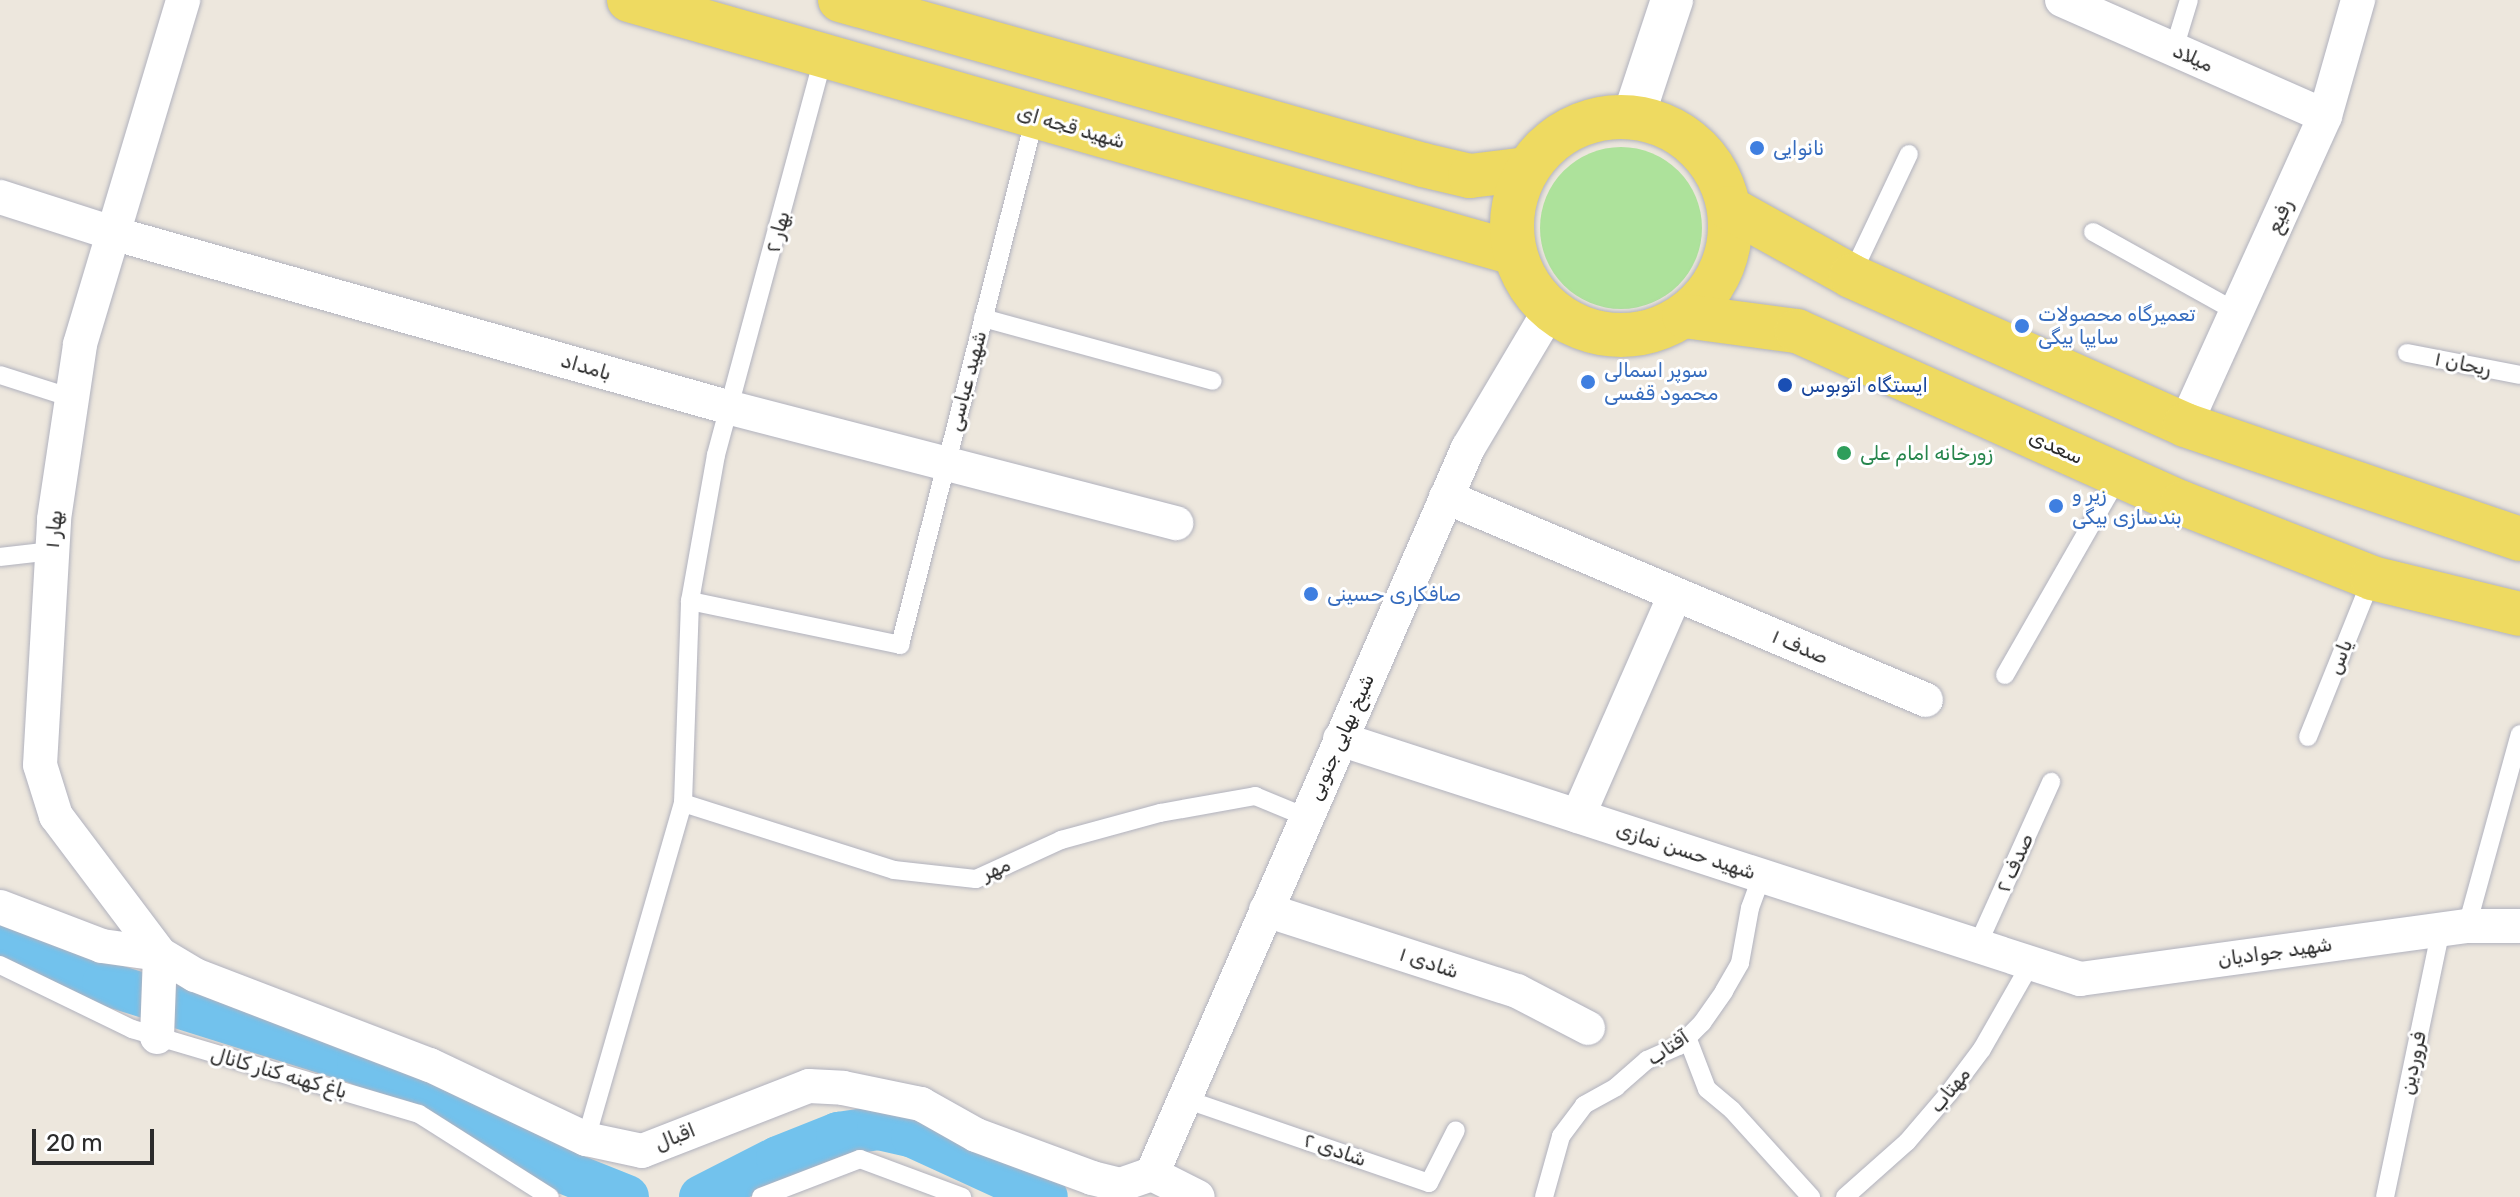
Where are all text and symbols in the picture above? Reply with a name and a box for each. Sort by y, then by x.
street label: میلاد [2169,39,2217,77]
street label: شهید قجه ای [1014,100,1128,154]
place label: نانوایی [1773,136,1824,160]
marker: نانوایی [1748,139,1766,157]
street label: رفیع [2262,195,2298,237]
street label: بهار ۲ [761,209,795,255]
place label: تعمیرگاه محصولات سایپا بیگی [2038,302,2195,349]
marker: تعمیرگاه محصولات سایپا بیگی [2013,317,2031,335]
street label: شهید عباسی [942,328,992,434]
street label: ریحان ۱ [2433,347,2493,381]
street label: بامداد [558,348,614,386]
place label: سوپر اسمالی محمود قفسی [1604,358,1718,405]
marker: سوپر اسمالی محمود قفسی [1579,373,1597,391]
place label: ایستگاه اتوبوس [1801,373,1928,397]
marker: ایستگاه اتوبوس [1776,376,1794,394]
street label: سعدی [2025,425,2087,469]
place label: زورخانه امام علی [1860,441,1993,465]
marker: زورخانه امام علی [1835,444,1853,462]
place label: زیر و بندسازی بیگی [2072,482,2182,529]
marker: زیر و بندسازی بیگی [2047,497,2065,515]
street label: بهار ۱ [40,509,68,549]
place label: صافکاری حسینی [1327,582,1461,606]
marker: صافکاری حسینی [1302,585,1320,603]
street label: صدف ۱ [1768,625,1832,669]
street label: یاس [2322,636,2358,678]
street label: شیخ بهایی جنوبی [1302,670,1380,804]
street label: شهید حسن نمازی [1613,817,1759,885]
street label: صدف ۲ [1991,830,2039,896]
street label: مهر [978,852,1014,886]
street label: شهید جوادیان [2216,932,2334,972]
street label: شادی ۱ [1396,942,1462,984]
street label: آفتاب [1642,1025,1694,1071]
street label: فروردین [2395,1029,2431,1097]
street label: باغ کهنه کنار کانال [208,1042,350,1104]
street label: مهتاب [1924,1062,1976,1118]
scale bar [36,1113,158,1163]
street label: اقبال [651,1118,699,1156]
street label: شادی ۲ [1301,1128,1369,1172]
text: 20 m [46,1129,103,1157]

